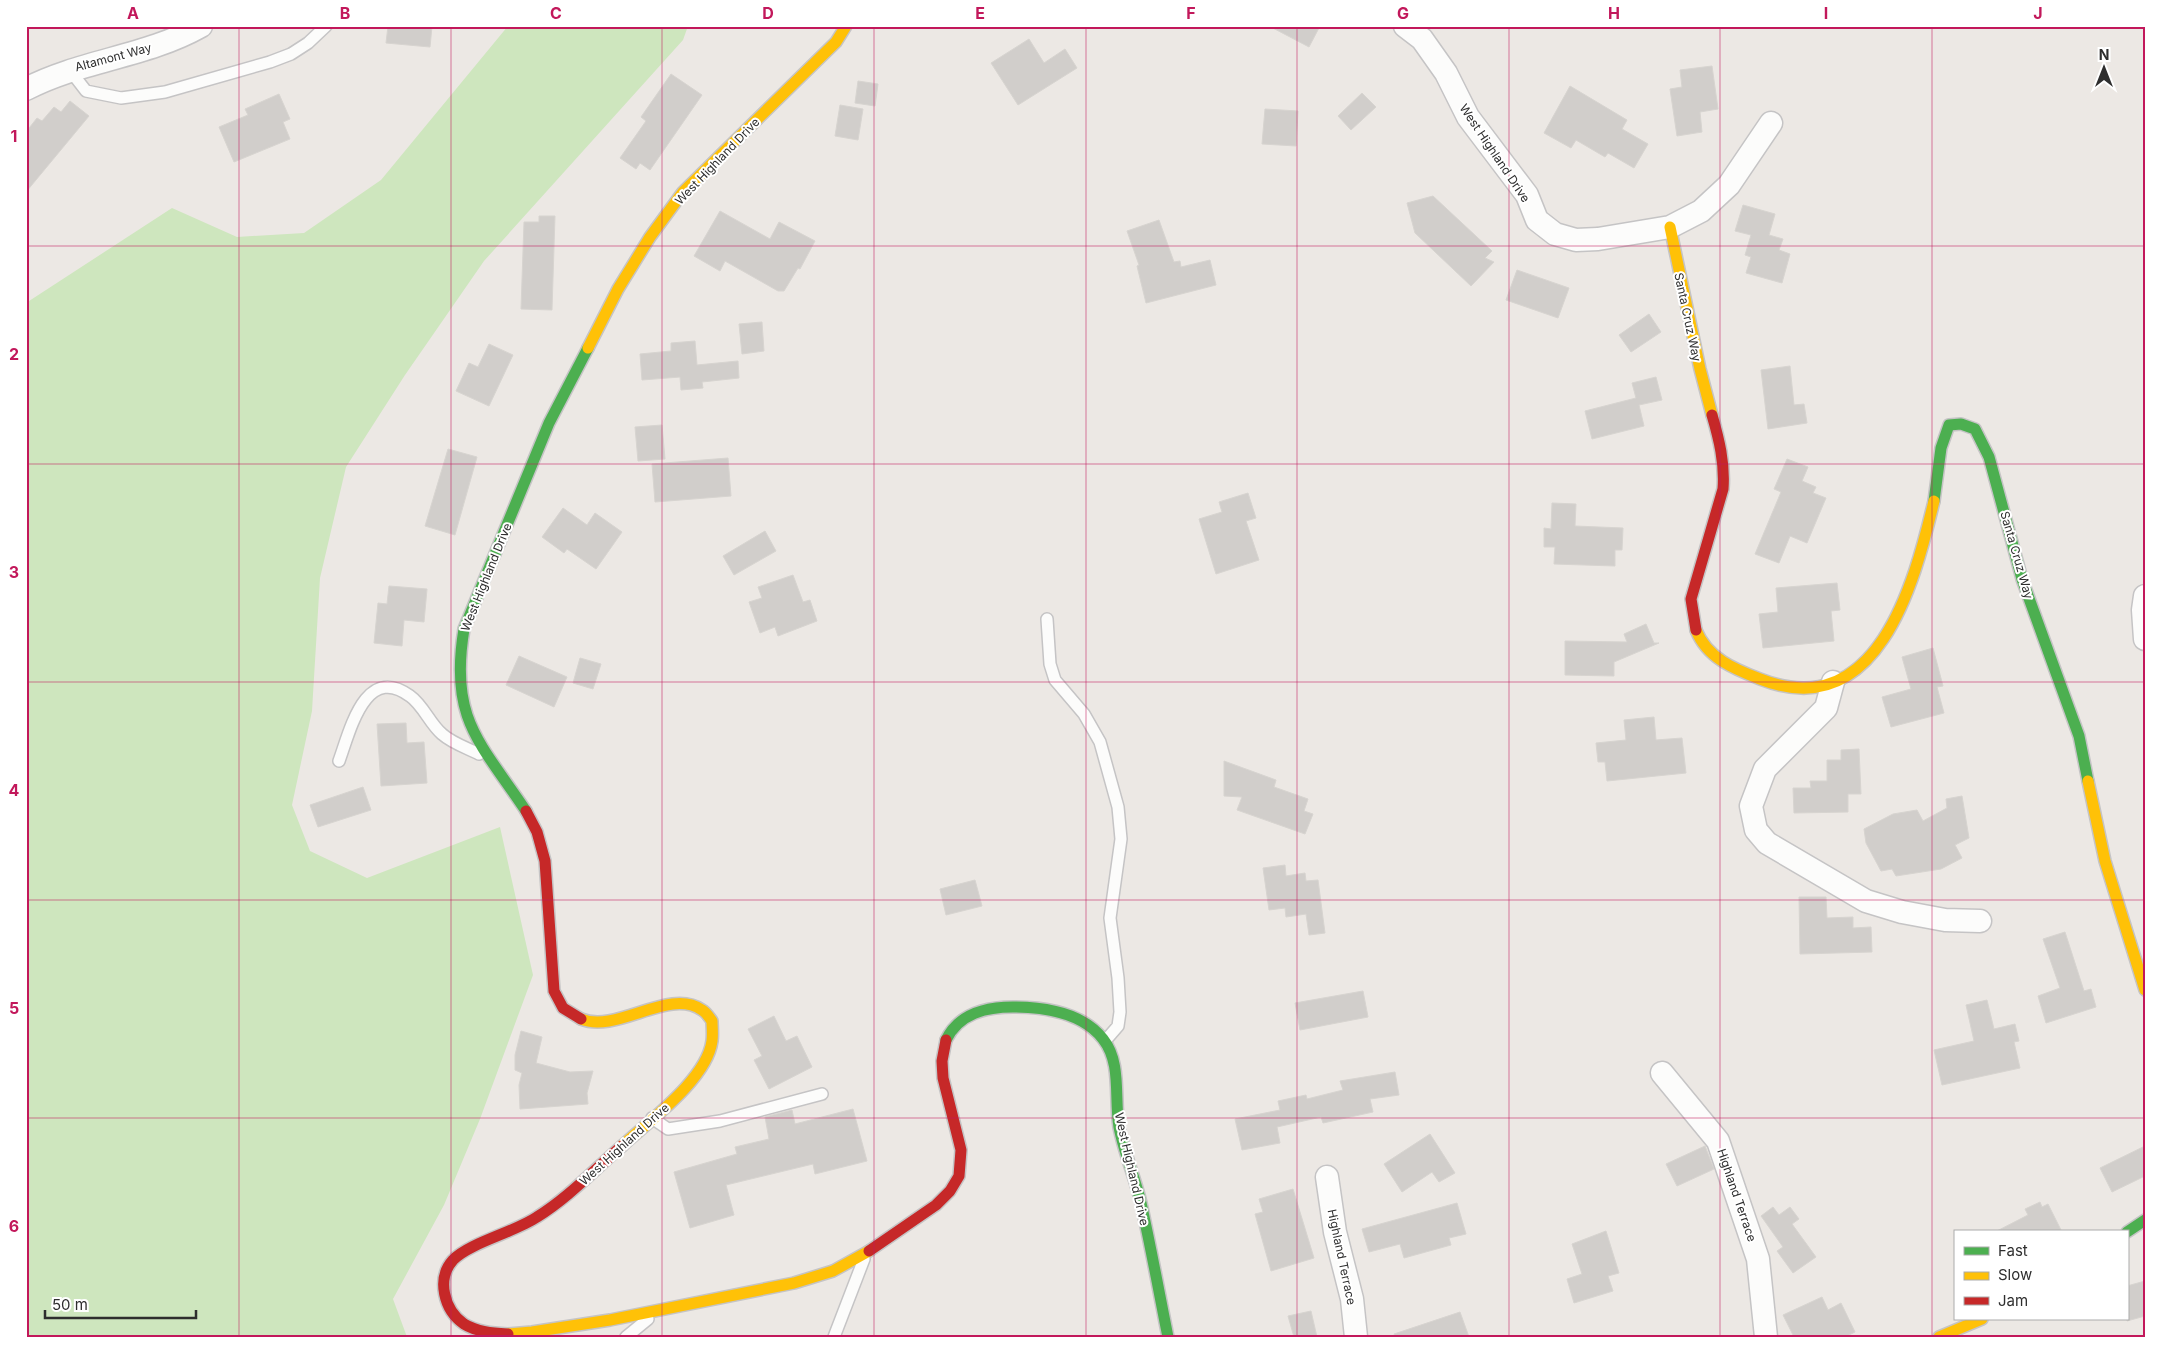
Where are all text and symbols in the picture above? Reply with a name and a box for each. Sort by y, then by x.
text: A [127,3,139,23]
text: B [340,3,350,23]
text: C [550,3,562,23]
text: D [762,3,774,23]
text: E [975,3,985,23]
text: F [1186,3,1196,23]
text: G [1397,3,1409,23]
text: H [1608,3,1620,23]
text: I [1824,3,1828,23]
text: J [2033,3,2043,23]
street label: Altamont Way [73,40,153,74]
north arrow [2078,42,2128,92]
text: N [2099,46,2109,63]
street label: West Highland Drive [1457,101,1533,205]
street label: West Highland Drive [672,114,762,208]
text: 1 [11,126,17,146]
street label: Santa Cruz Way [1671,271,1705,363]
text: 2 [9,344,19,364]
street label: Santa Cruz Way [1997,509,2037,601]
street label: West Highland Drive [457,521,515,633]
text: 3 [9,562,19,582]
text: 4 [9,780,20,800]
text: 5 [9,998,19,1018]
street label: West Highland Drive [576,1100,672,1188]
street label: West Highland Drive [1112,1111,1152,1227]
street label: Highland Terrace [1714,1147,1760,1243]
street label: Highland Terrace [1325,1208,1359,1306]
text: 6 [9,1216,19,1236]
legend [1954,1230,2128,1320]
text: Fast [1998,1241,2028,1260]
text: Slow [1998,1265,2032,1284]
scale bar [45,1288,196,1320]
text: Jam [1998,1291,2028,1310]
text: 50 m [52,1295,88,1314]

